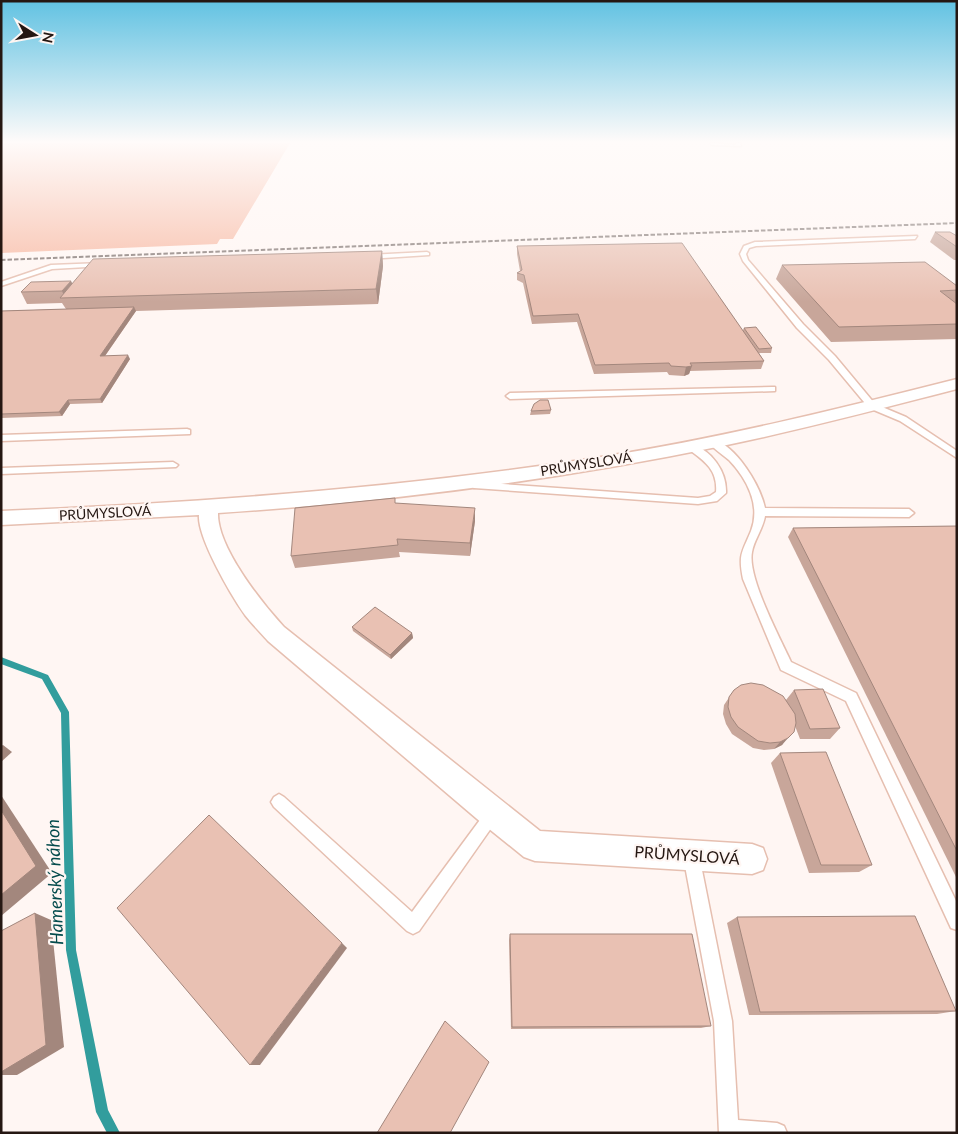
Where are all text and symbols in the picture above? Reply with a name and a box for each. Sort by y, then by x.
north arrow [10,10,60,60]
text: N [39,31,58,44]
street label: PRŮMYSLOVÁ [539,448,633,479]
street label: PRŮMYSLOVÁ [58,502,152,523]
water label: Hamerský náhon [41,819,67,945]
street label: PRŮMYSLOVÁ [634,841,740,868]

